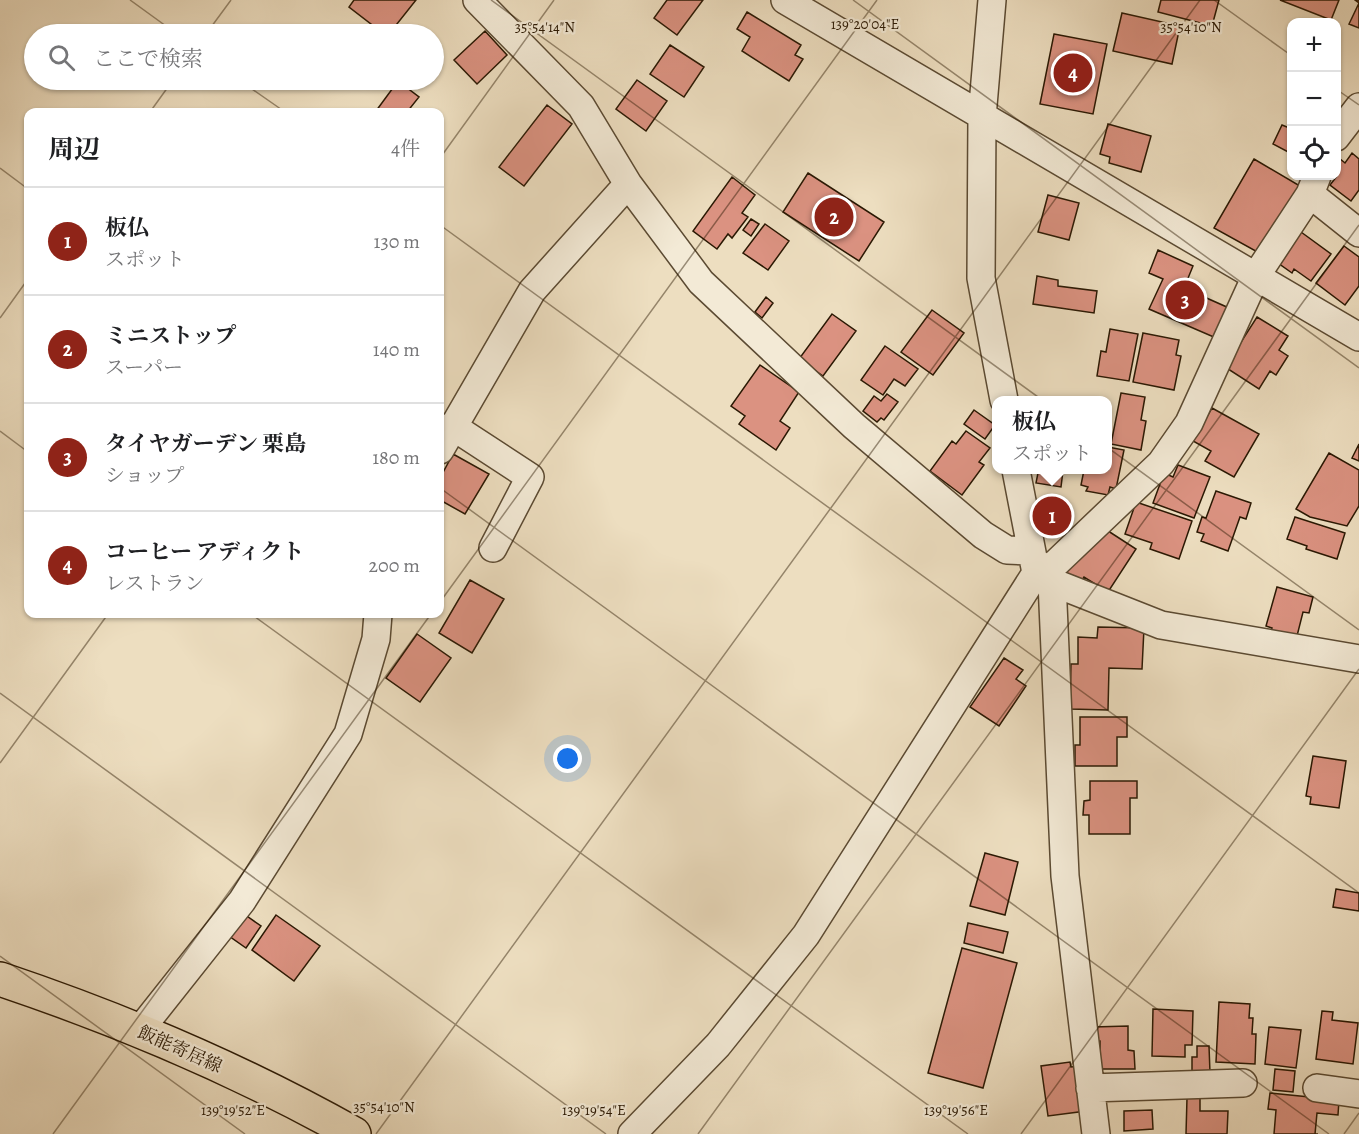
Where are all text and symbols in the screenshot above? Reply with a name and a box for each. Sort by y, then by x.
text: 139°20'04"E [831,14,899,34]
text: 35°54'14"N [515,17,575,37]
text: 35°54'10"N [1160,17,1222,37]
map controls [1287,18,1341,180]
button: + [1287,18,1341,72]
search box [24,24,444,90]
icon: search [45,41,78,74]
text: ここで検索 [93,44,203,74]
pin: 4 [1054,50,1092,96]
button: − [1287,72,1341,126]
button: locate [1287,126,1341,180]
text: 周辺 [48,132,100,167]
text: 4件 [391,135,420,162]
pin: 2 [814,194,854,240]
text: 板仏 [105,213,149,243]
text: 1 [64,228,71,255]
text: 130 m [374,228,420,255]
text: スポット [105,246,185,273]
pin: 3 [1166,278,1204,322]
text: ミニストップ [105,321,236,351]
text: 2 [63,336,72,363]
text: 140 m [373,336,420,363]
text: スーパー [105,354,183,381]
popup [992,396,1112,474]
text: 板仏 [1012,407,1056,437]
text: タイヤガーデン 栗島 [105,429,306,459]
text: スポット [1012,440,1092,467]
text: 3 [63,444,72,471]
text: 180 m [372,444,420,471]
text: ショップ [105,462,185,489]
pin: 1 [1032,494,1072,538]
text: コーヒー アディクト [105,537,304,567]
text: 4 [63,552,72,579]
text: 200 m [369,552,420,579]
text: レストラン [105,570,204,597]
your location [553,744,582,773]
street label: 飯能寄居線 [134,1020,226,1078]
text: 35°54'10"N [353,1097,415,1117]
text: 139°19'52"E [201,1100,265,1120]
text: 139°19'54"E [562,1100,626,1120]
text: 139°19'56"E [924,1100,988,1120]

